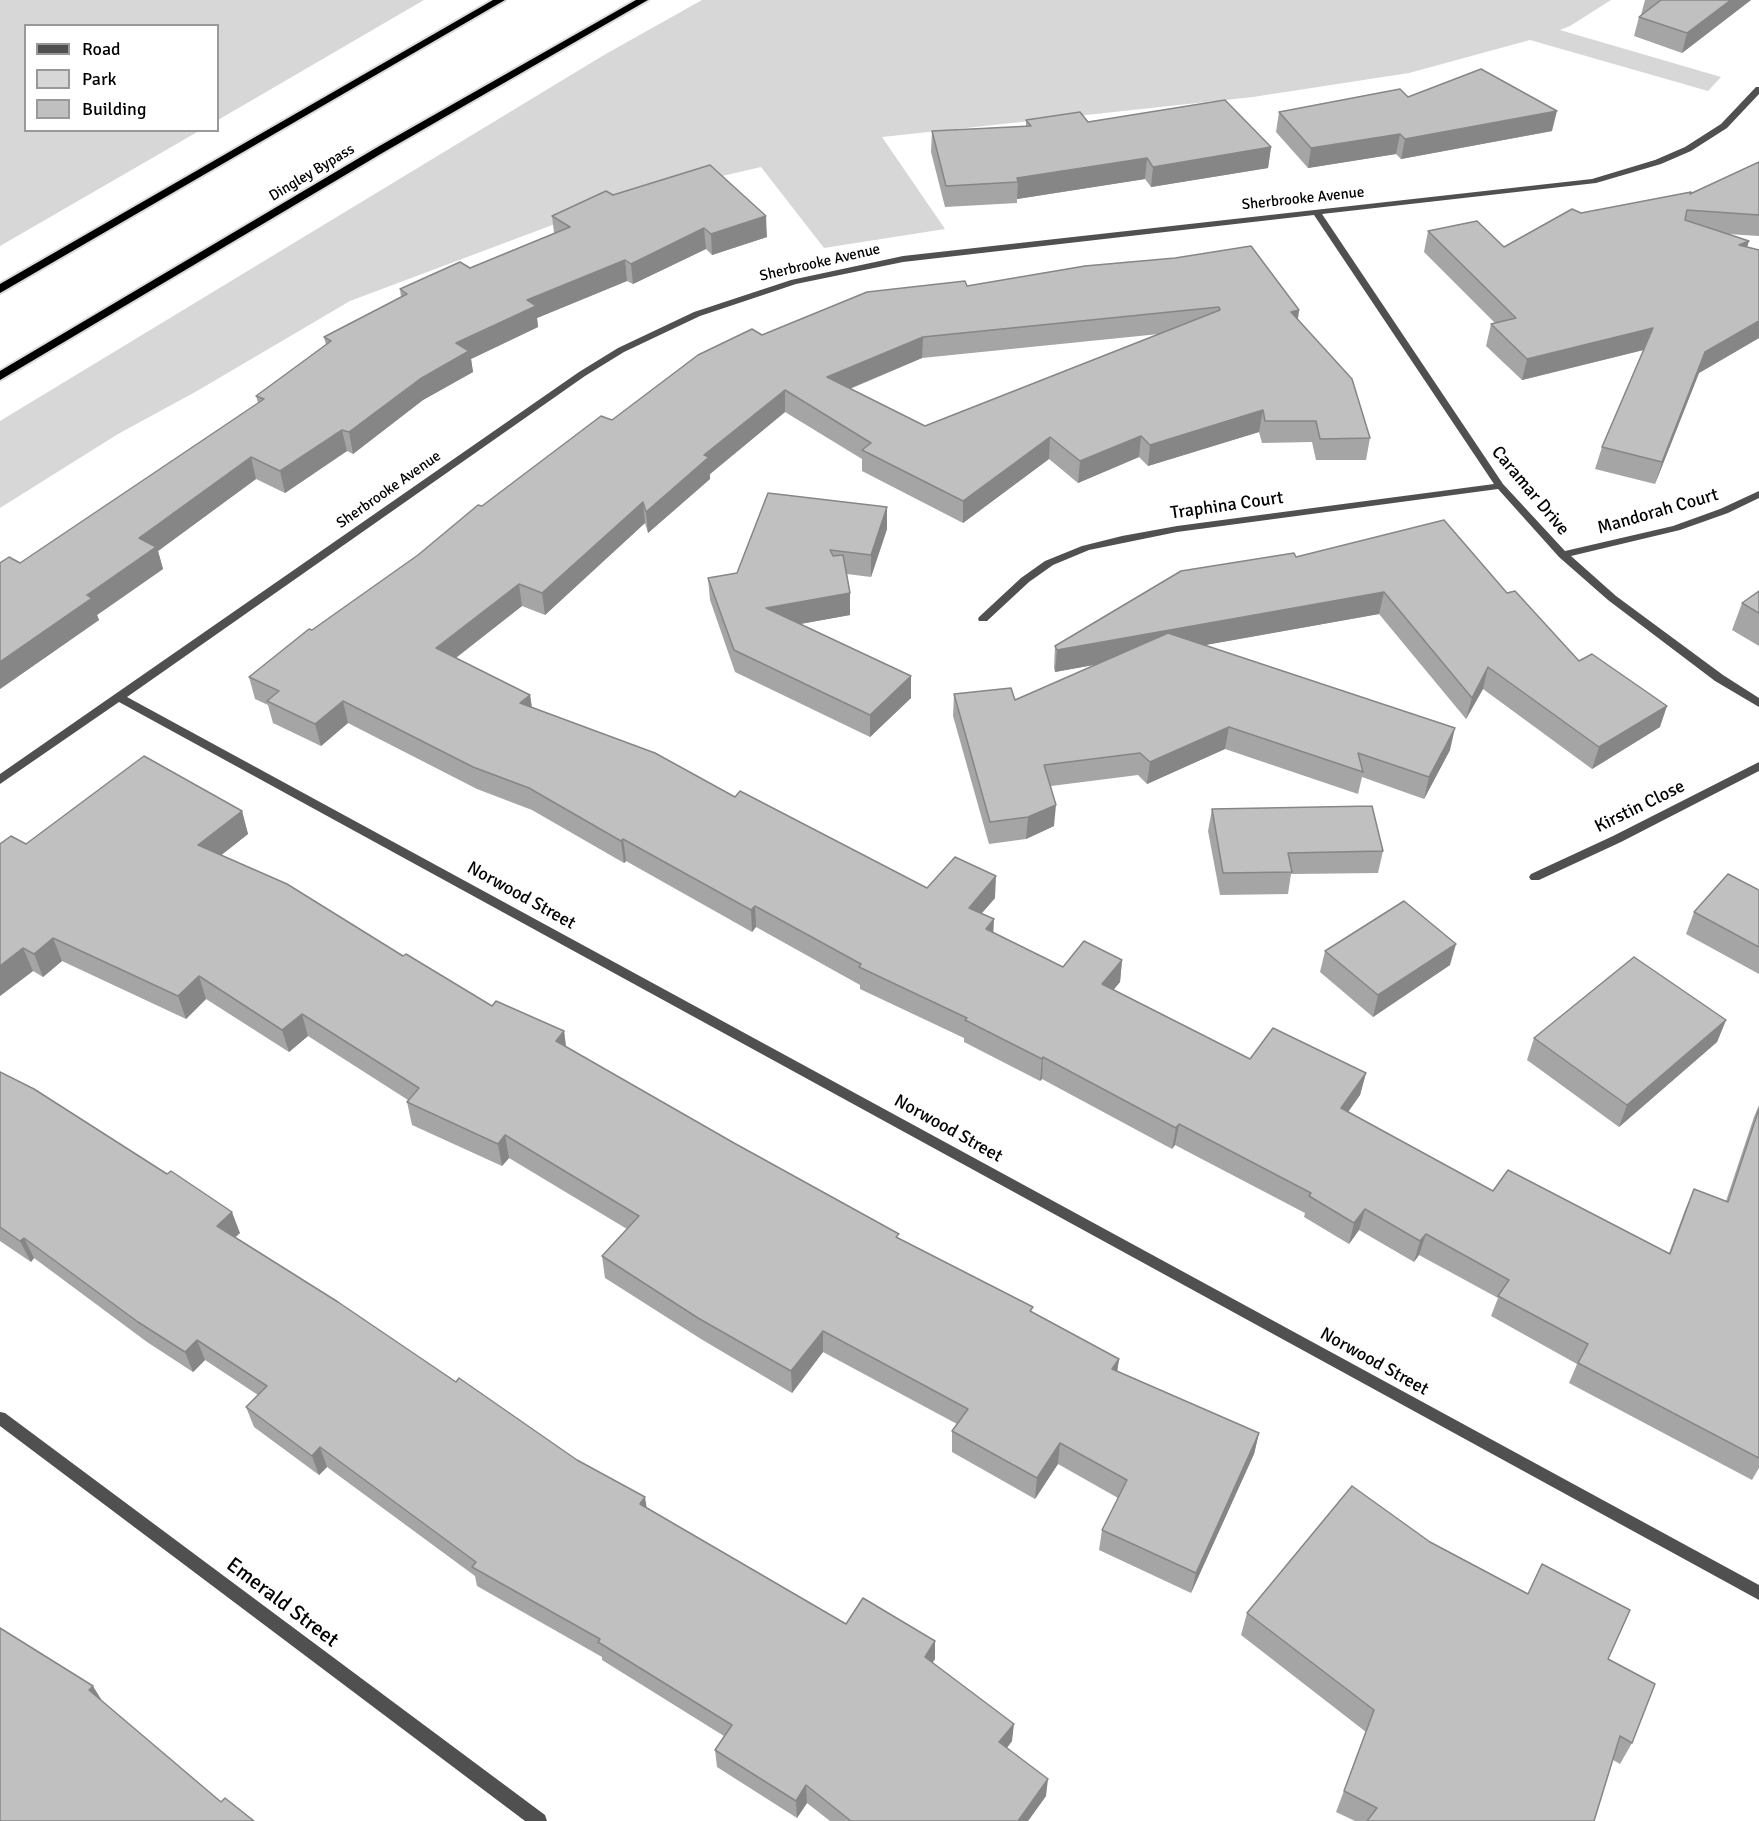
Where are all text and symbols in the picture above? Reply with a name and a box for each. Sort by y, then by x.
legend [24,24,219,132]
text: Road [82,38,121,60]
text: Park [82,68,117,90]
text: Building [82,98,146,120]
street label: Dingley Bypass [266,140,358,206]
street label: Sherbrooke Avenue [1241,184,1365,214]
street label: Sherbrooke Avenue [758,240,882,286]
street label: Caramar Drive [1486,442,1574,540]
street label: Sherbrooke Avenue [333,447,445,533]
street label: Mandorah Court [1595,484,1721,540]
street label: Traphina Court [1169,487,1285,525]
street label: Kirstin Close [1591,776,1689,838]
street label: Norwood Street [463,857,579,935]
street label: Norwood Street [890,1090,1006,1168]
street label: Norwood Street [1316,1323,1432,1401]
street label: Emerald Street [221,1553,343,1653]

